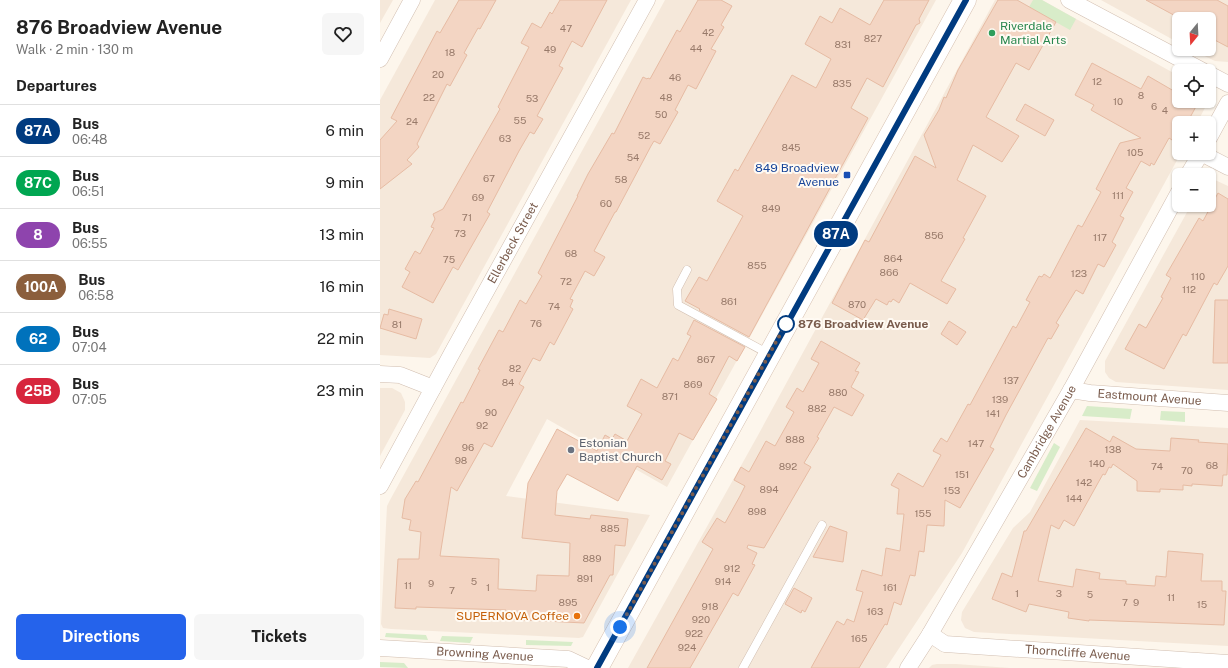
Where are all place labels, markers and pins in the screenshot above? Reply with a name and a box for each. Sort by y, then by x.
place label: Riverdale Martial Arts [1000,19,1066,47]
marker: Riverdale Martial Arts [987,28,997,38]
place label: 849 Broadview Avenue [755,161,840,189]
marker: 849 Broadview Avenue [842,170,852,180]
marker: 876 Broadview Avenue [777,315,795,333]
place label: 876 Broadview Avenue [798,317,928,331]
place label: Estonian Baptist Church [579,436,662,464]
marker: Estonian Baptist Church [566,445,576,455]
place label: SUPERNOVA Coffee [456,609,569,623]
marker: SUPERNOVA Coffee [572,611,582,621]

